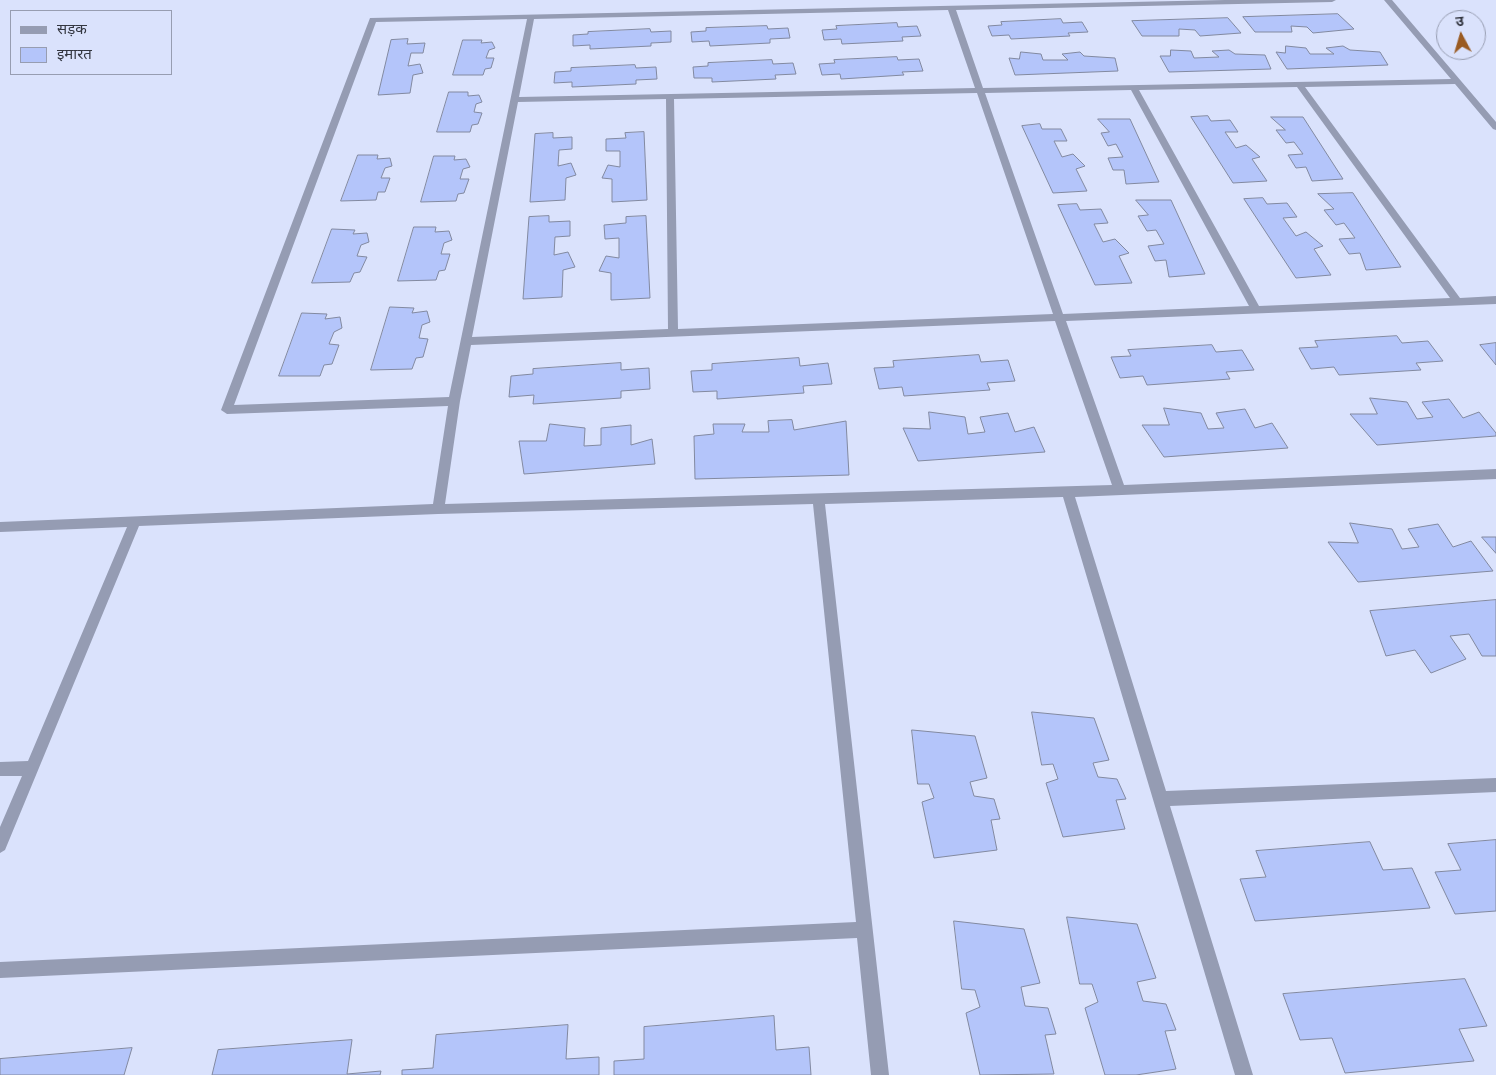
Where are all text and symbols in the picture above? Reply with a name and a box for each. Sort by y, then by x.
legend [10,10,172,75]
north arrow [1436,10,1486,60]
text: उ [1455,12,1464,29]
text: सड़क [57,19,87,37]
text: इमारत [57,44,92,62]

